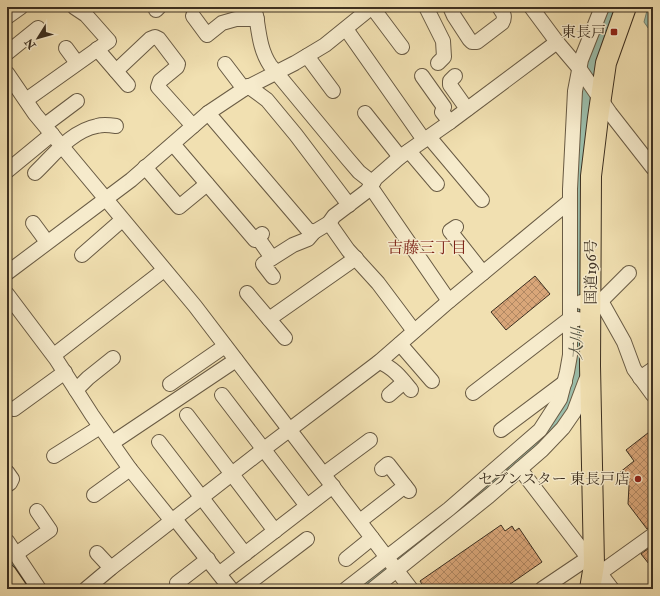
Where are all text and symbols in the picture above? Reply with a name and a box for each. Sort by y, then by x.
north arrow [18,18,58,58]
place label: 東長戸 [561,23,606,42]
marker: 東長戸 [609,27,619,37]
text: N [22,35,39,52]
district label: 吉藤三丁目 [387,238,467,258]
street label: 国道196号 [582,239,601,305]
water label: 大川 [566,326,588,361]
place label: セブンスター 東長戸店 [478,470,630,489]
marker: セブンスター 東長戸店 [633,474,643,484]

